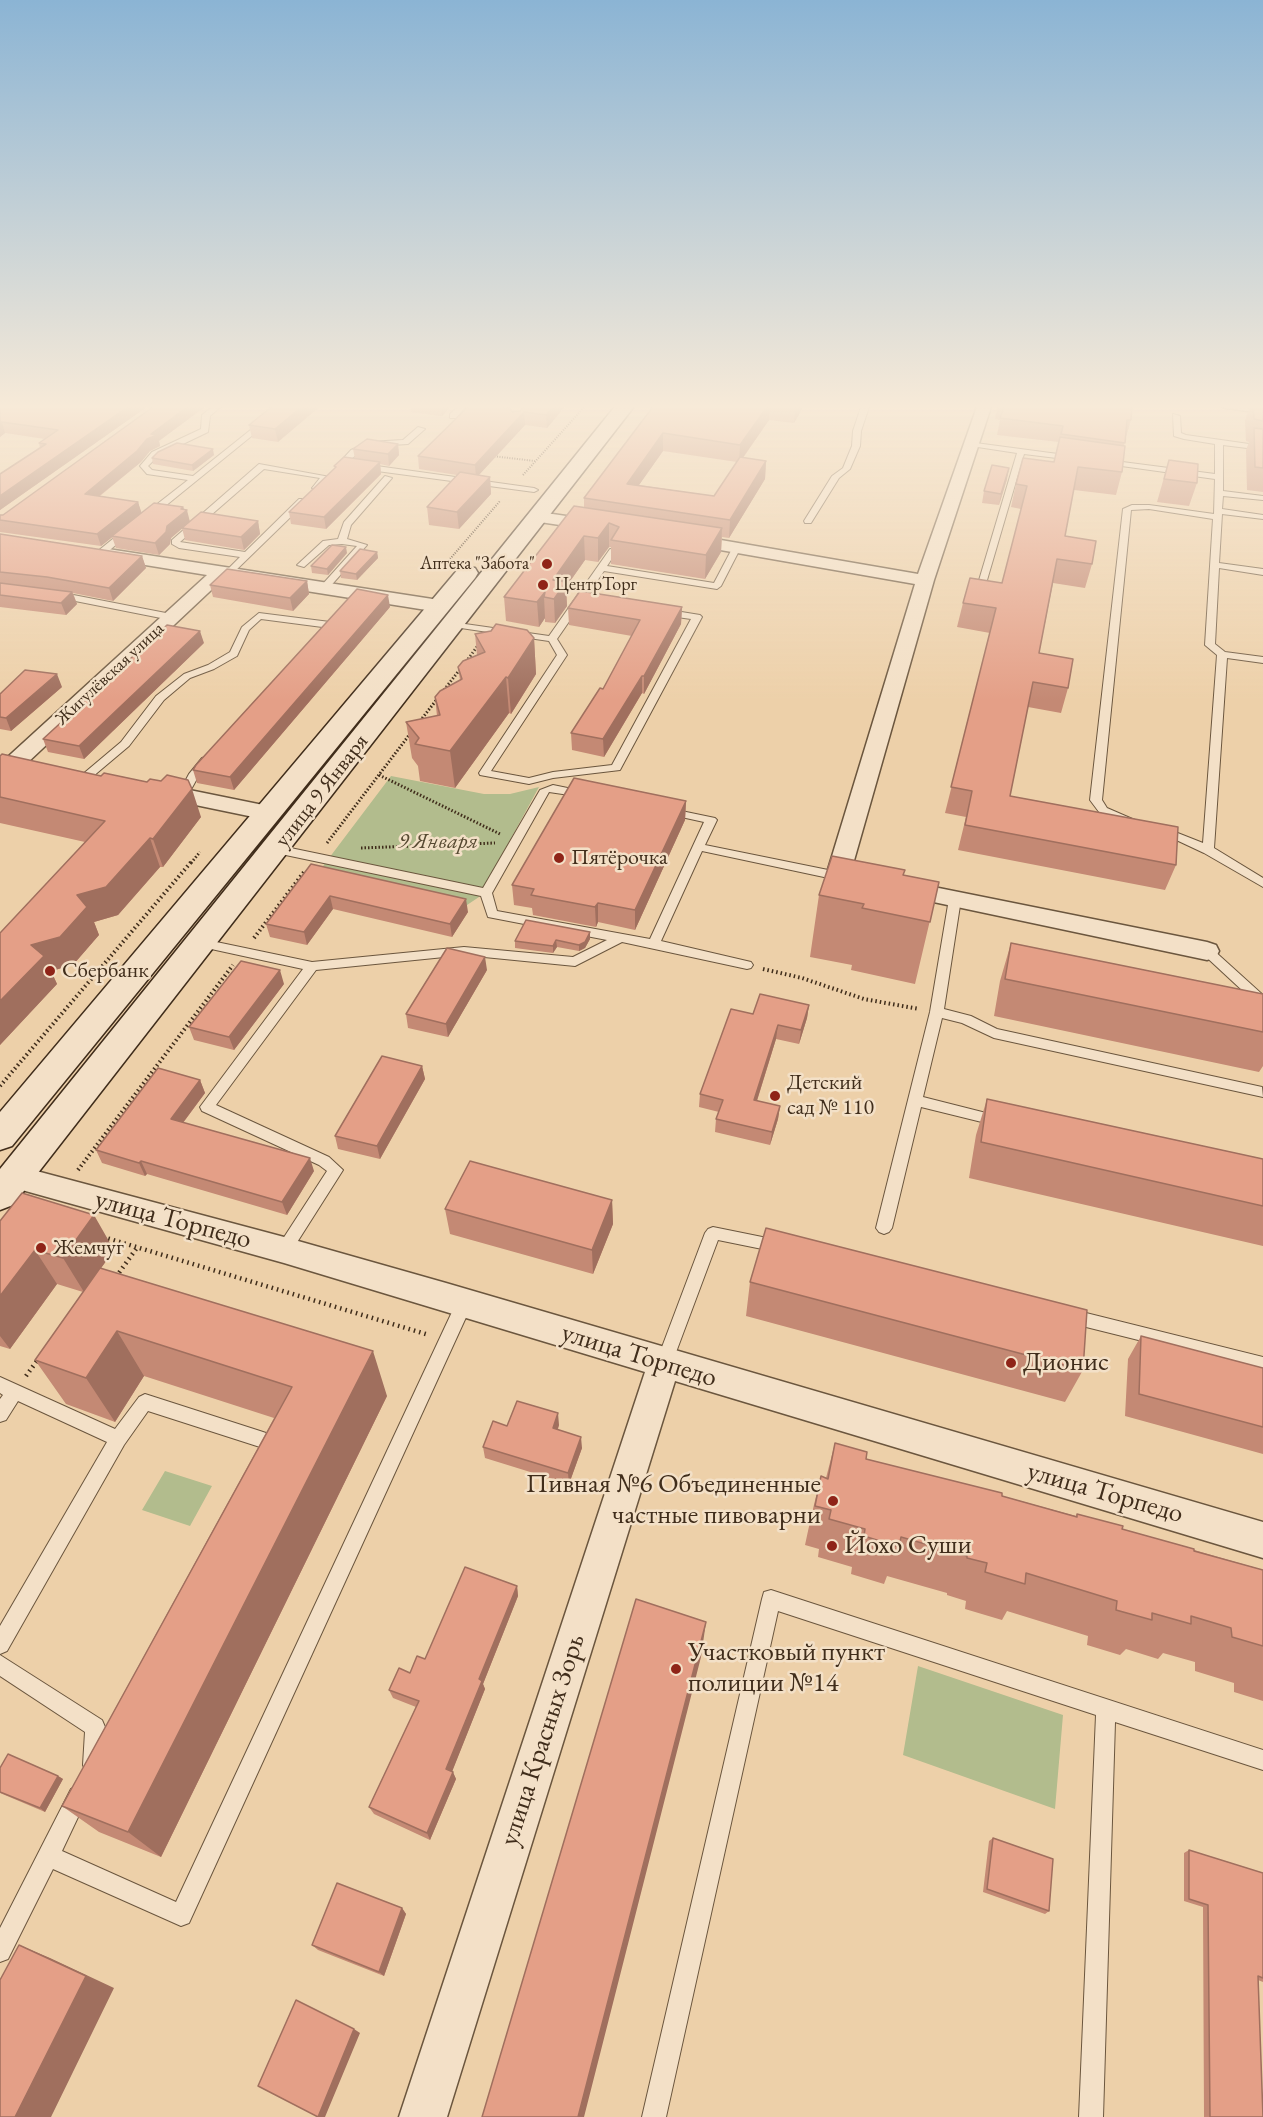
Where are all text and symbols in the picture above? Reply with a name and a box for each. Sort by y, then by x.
place label: Аптека "Забота" [420,553,535,575]
marker: Аптека "Забота" [540,557,554,571]
place label: ЦентрТорг [555,574,637,596]
marker: ЦентрТорг [536,578,550,592]
street label: Жигулёвская улица [51,618,169,730]
street label: улица 9 Января [270,729,374,853]
park label: 9 Января [398,829,478,855]
place label: Пятёрочка [571,845,668,871]
marker: Пятёрочка [552,851,566,865]
place label: Сбербанк [62,958,149,984]
marker: Сбербанк [43,964,57,978]
place label: Детский сад № 110 [787,1070,874,1122]
marker: Детский сад № 110 [768,1089,782,1103]
street label: улица Торпедо [91,1184,255,1256]
place label: Жемчуг [53,1235,124,1261]
marker: Жемчуг [34,1241,48,1255]
street label: улица Торпедо [557,1317,721,1395]
place label: Дионис [1023,1347,1109,1379]
marker: Дионис [1004,1356,1018,1370]
street label: улица Торпедо [1023,1455,1187,1531]
place label: Пивная №6 Объединенные частные пивоварни [526,1469,821,1532]
marker: Пивная №6 Объединенные частные пивоварни [826,1494,840,1508]
place label: Йохо Суши [844,1530,972,1562]
marker: Йохо Суши [825,1539,839,1553]
street label: улица Красных Зорь [493,1630,593,1850]
place label: Участковый пункт полиции №14 [688,1637,885,1700]
marker: Участковый пункт полиции №14 [669,1662,683,1676]

